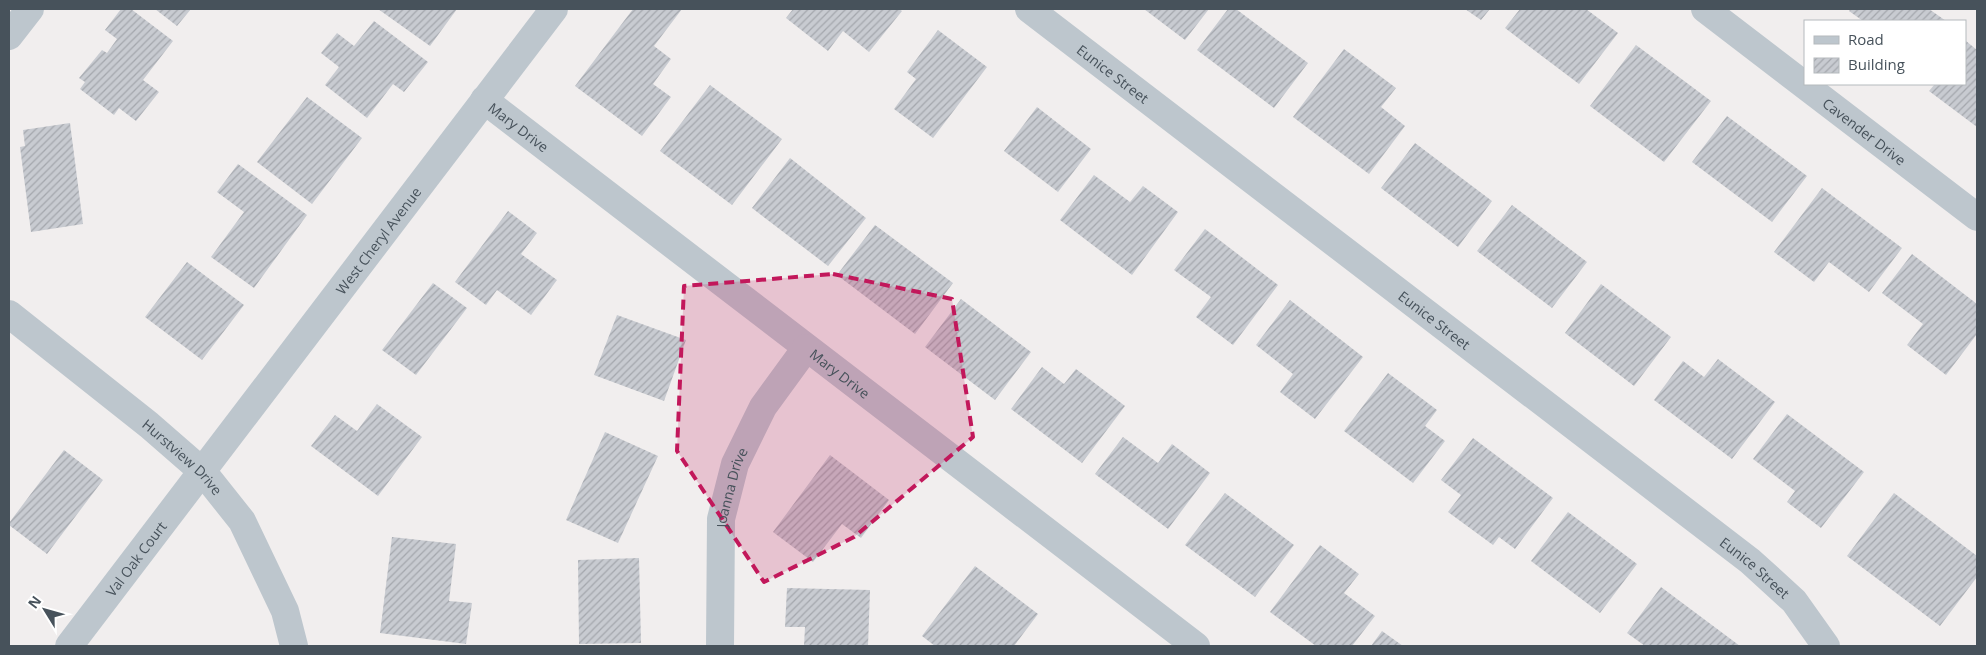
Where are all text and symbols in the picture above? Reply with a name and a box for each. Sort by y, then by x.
legend [1804,20,1966,85]
text: Road [1848,29,1884,49]
street label: Eunice Street [1073,40,1153,107]
text: Building [1848,54,1905,74]
street label: Cavender Drive [1819,93,1910,169]
street label: Mary Drive [485,98,553,156]
street label: West Cheryl Avenue [331,183,425,298]
street label: Eunice Street [1395,286,1475,353]
street label: Mary Drive [806,344,874,402]
street label: Hurstview Drive [139,414,227,499]
street label: Joanna Drive [711,444,751,530]
street label: Val Oak Court [101,517,170,600]
street label: Eunice Street [1716,532,1794,602]
north arrow [20,585,70,635]
text: N [23,592,45,612]

